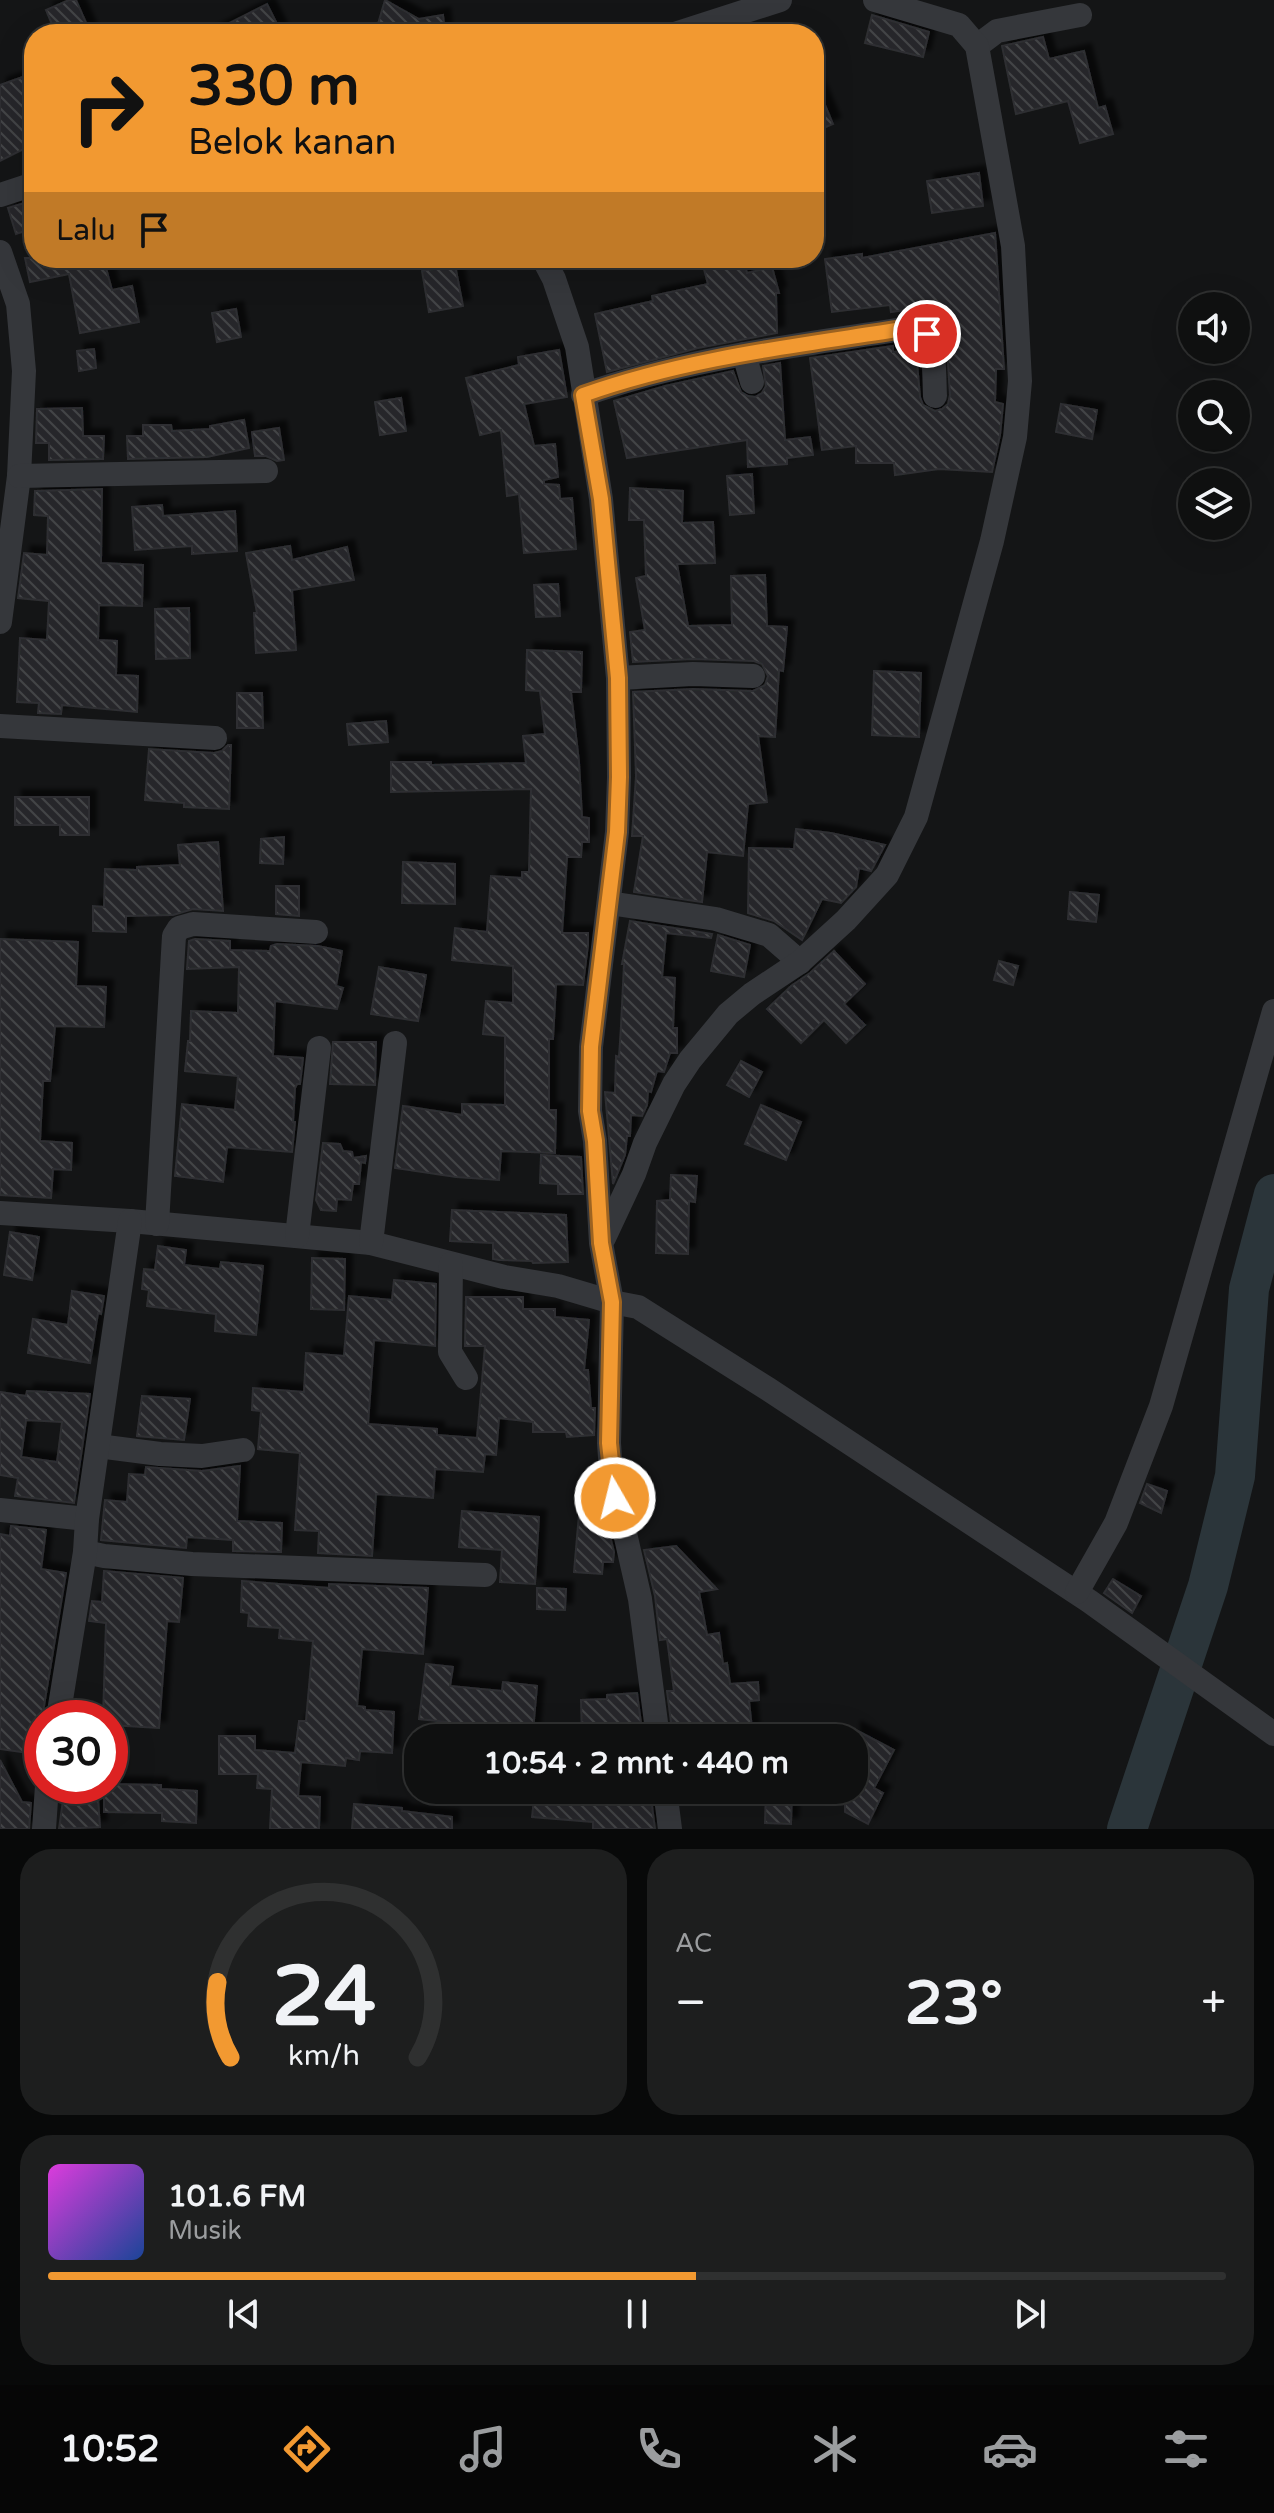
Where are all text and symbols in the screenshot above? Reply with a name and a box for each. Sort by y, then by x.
text: 330 m [188,53,359,120]
icon: right [56,56,160,160]
text: Belok kanan [188,121,397,164]
icon: arrive [132,208,176,252]
text: Lalu [56,212,116,249]
map controls [1178,292,1250,540]
button: sound [1178,292,1250,364]
pin [893,300,961,368]
icon: arrive [905,312,949,356]
button: search [1178,380,1250,452]
button: layers [1178,468,1250,540]
position arrow [573,1456,657,1540]
speed limit sign: 30 [24,1700,128,1804]
text: 10:54 · 2 mnt · 440 m [483,1745,789,1782]
text: AC [675,1928,712,1959]
text: 24 [271,1948,376,2048]
text: 23° [905,1968,1003,2040]
text: − [675,1977,706,2030]
text: + [1201,1977,1226,2030]
text: km/h [288,2039,359,2073]
text: 101.6 FM [168,2178,306,2215]
text: Musik [168,2215,242,2246]
icon: previous [222,2292,266,2336]
icon: pause [615,2292,659,2336]
icon: next [1008,2292,1052,2336]
icon: directions [279,2421,335,2477]
icon: music [455,2421,511,2477]
icon: phone [631,2421,687,2477]
icon: climate [807,2421,863,2477]
icon: car [982,2421,1038,2477]
icon: filters [1158,2421,1214,2477]
text: 10:52 [60,2428,160,2471]

